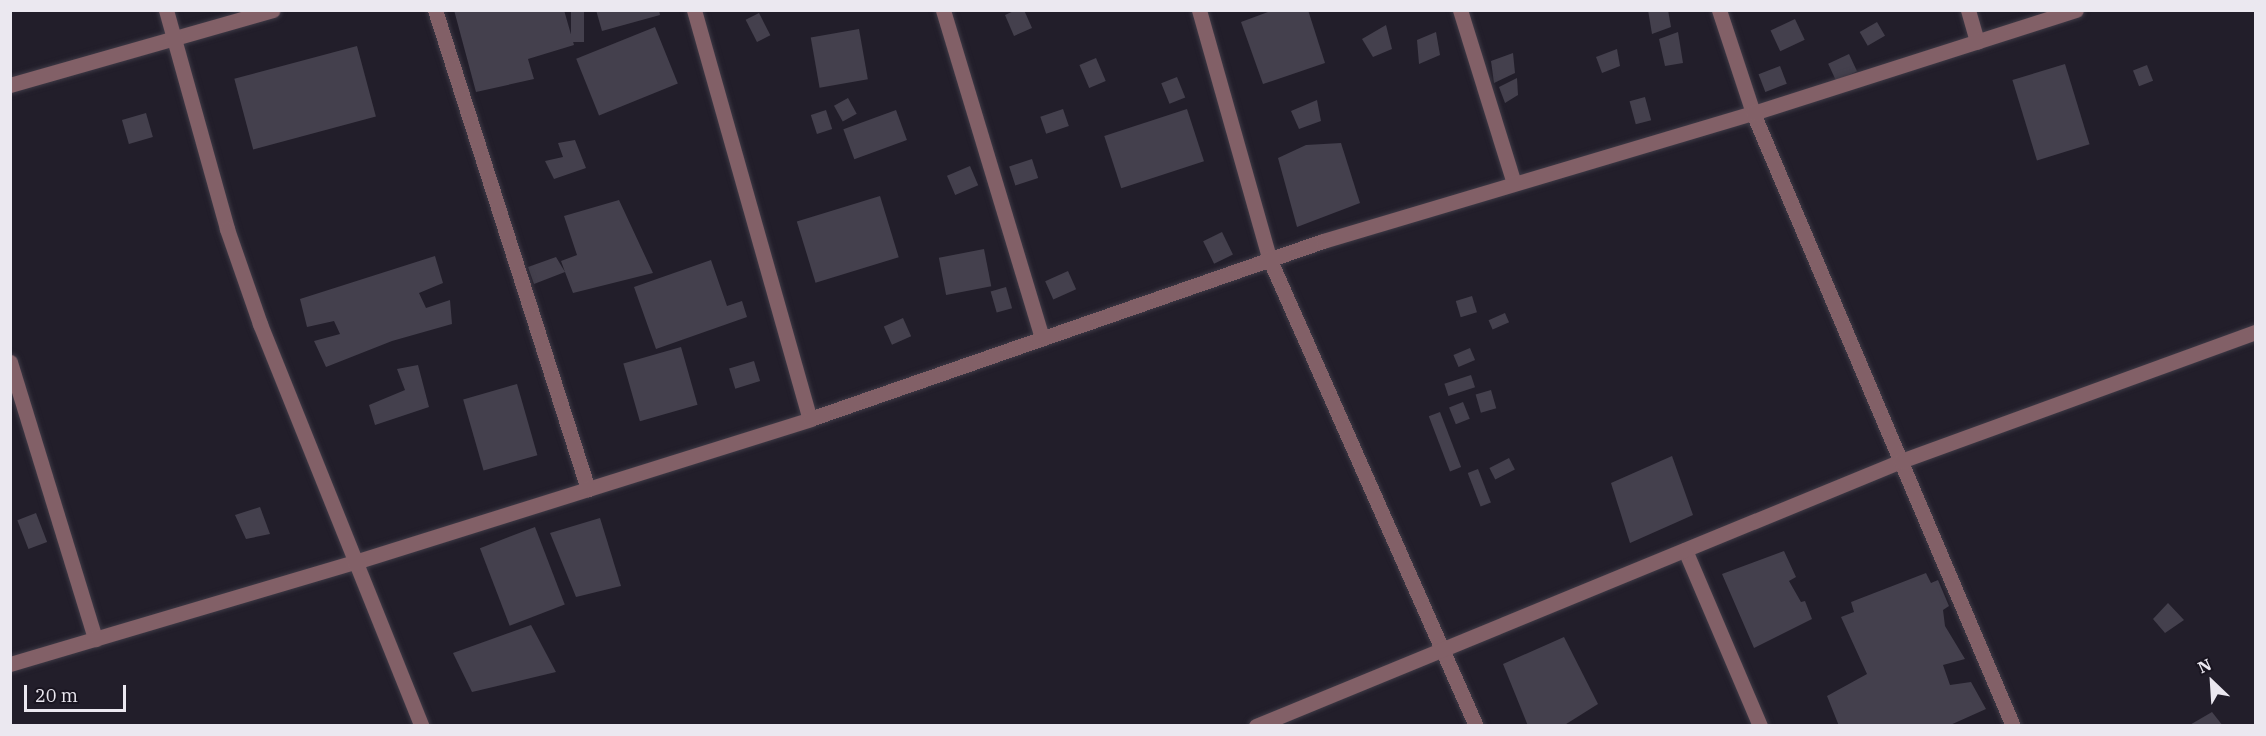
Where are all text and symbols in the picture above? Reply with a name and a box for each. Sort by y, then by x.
north arrow [2182,652,2242,712]
text: N [2194,654,2214,677]
scale bar [27,673,129,711]
text: 20 m [35,684,78,707]

